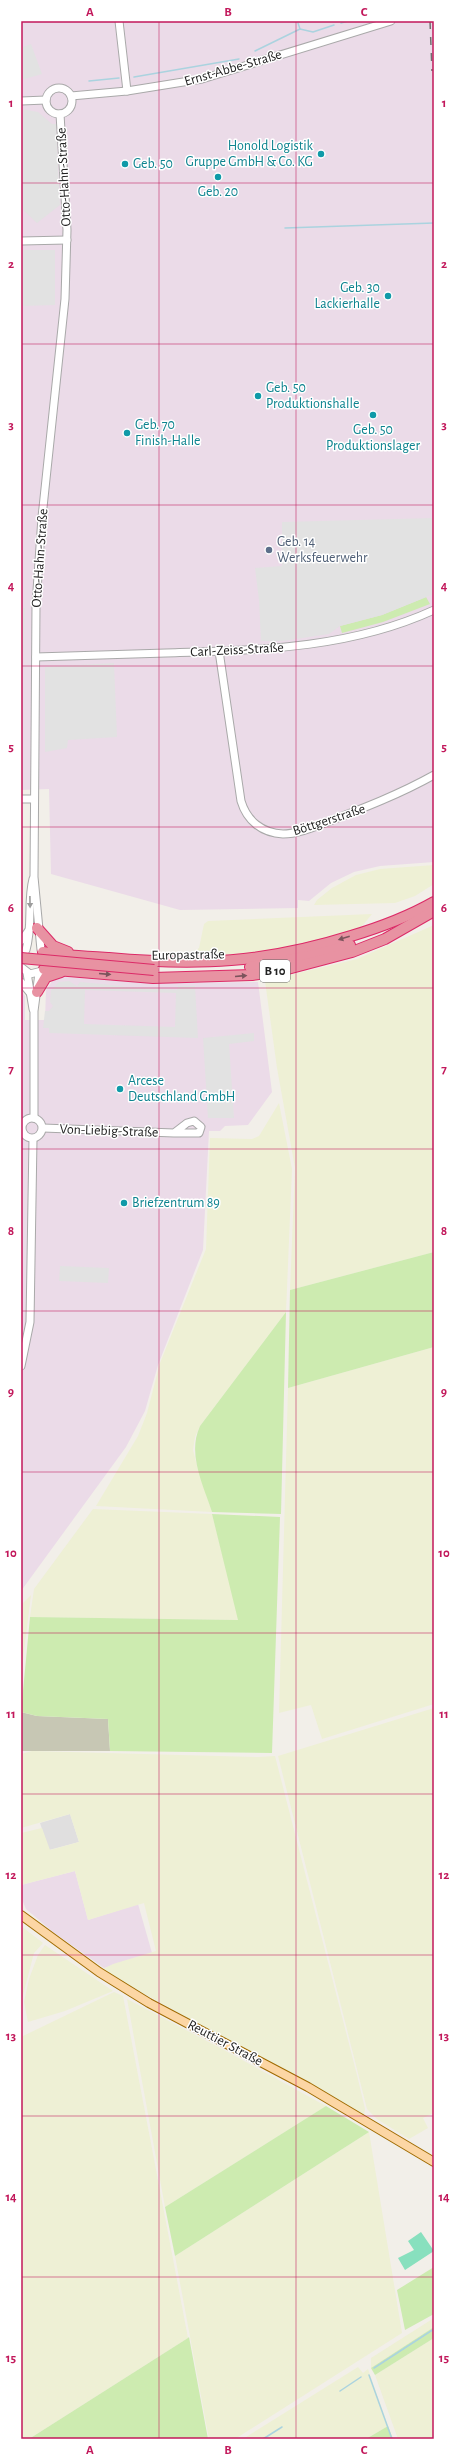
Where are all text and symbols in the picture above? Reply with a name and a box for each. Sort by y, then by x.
text: A [86,6,94,19]
text: B [224,6,232,19]
text: C [361,6,368,19]
street label: Ernst-Abbe-Straße [183,47,283,89]
text: 1 [9,97,13,110]
text: 1 [442,97,446,110]
street label: Otto-Hahn-Straße [54,127,74,227]
place label: Honold Logistik Gruppe GmbH & Co. KG [186,139,314,169]
marker: Honold Logistik Gruppe GmbH & Co. KG [316,149,326,159]
place label: Geb. 50 [133,157,173,171]
marker: Geb. 50 [120,159,130,169]
marker: Geb. 20 [213,172,223,182]
place label: Geb. 20 [198,185,238,199]
text: 2 [8,258,14,271]
text: 2 [441,258,447,271]
place label: Geb. 30 Lackierhalle [314,281,380,311]
marker: Geb. 30 Lackierhalle [383,291,393,301]
place label: Geb. 50 Produktionshalle [266,381,359,411]
marker: Geb. 50 Produktionshalle [253,391,263,401]
marker: Geb. 50 Produktionslager [368,410,378,420]
place label: Geb. 70 Finish-Halle [135,418,201,448]
text: 3 [8,419,14,432]
text: 3 [441,419,447,432]
place label: Geb. 50 Produktionslager [326,423,420,453]
marker: Geb. 70 Finish-Halle [122,428,132,438]
street label: Otto-Hahn-Straße [30,508,50,608]
place label: Geb. 14 Werksfeuerwehr [277,535,368,565]
marker: Geb. 14 Werksfeuerwehr [264,545,274,555]
text: 4 [8,580,15,593]
text: 4 [441,580,448,593]
street label: Carl-Zeiss-Straße [190,641,284,659]
text: 5 [8,741,14,754]
text: 5 [441,741,447,754]
street label: Böttgerstraße [291,802,367,838]
one-way arrow [27,896,33,909]
text: 6 [8,902,14,915]
text: 6 [441,902,447,915]
one-way arrow [337,935,349,941]
street label: Europastraße [151,947,225,963]
road number: B 10 [260,960,290,982]
one-way arrow [99,971,111,977]
one-way arrow [235,972,247,979]
text: 7 [8,1063,14,1076]
text: 7 [441,1063,447,1076]
place label: Arcese Deutschland GmbH [128,1074,235,1104]
marker: Arcese Deutschland GmbH [115,1084,125,1094]
street label: Von-Liebig-Straße [59,1122,159,1140]
place label: Briefzentrum 89 [132,1196,220,1210]
marker: Briefzentrum 89 [119,1198,129,1208]
text: 8 [8,1225,14,1238]
text: 8 [441,1225,447,1238]
text: 9 [8,1386,14,1399]
text: 9 [441,1386,447,1399]
text: 10 [5,1547,17,1560]
text: 10 [438,1547,450,1560]
text: 11 [6,1708,16,1721]
text: 11 [439,1708,449,1721]
text: 12 [6,1869,16,1882]
text: 12 [439,1869,449,1882]
street label: Reuttier Straße [185,2017,265,2069]
text: 13 [6,2030,17,2043]
text: 13 [439,2030,450,2043]
text: 14 [5,2191,17,2204]
text: 14 [438,2191,450,2204]
text: 15 [6,2352,17,2365]
text: 15 [439,2352,450,2365]
text: A [86,2444,94,2457]
text: B [224,2444,232,2457]
text: C [361,2444,368,2457]

